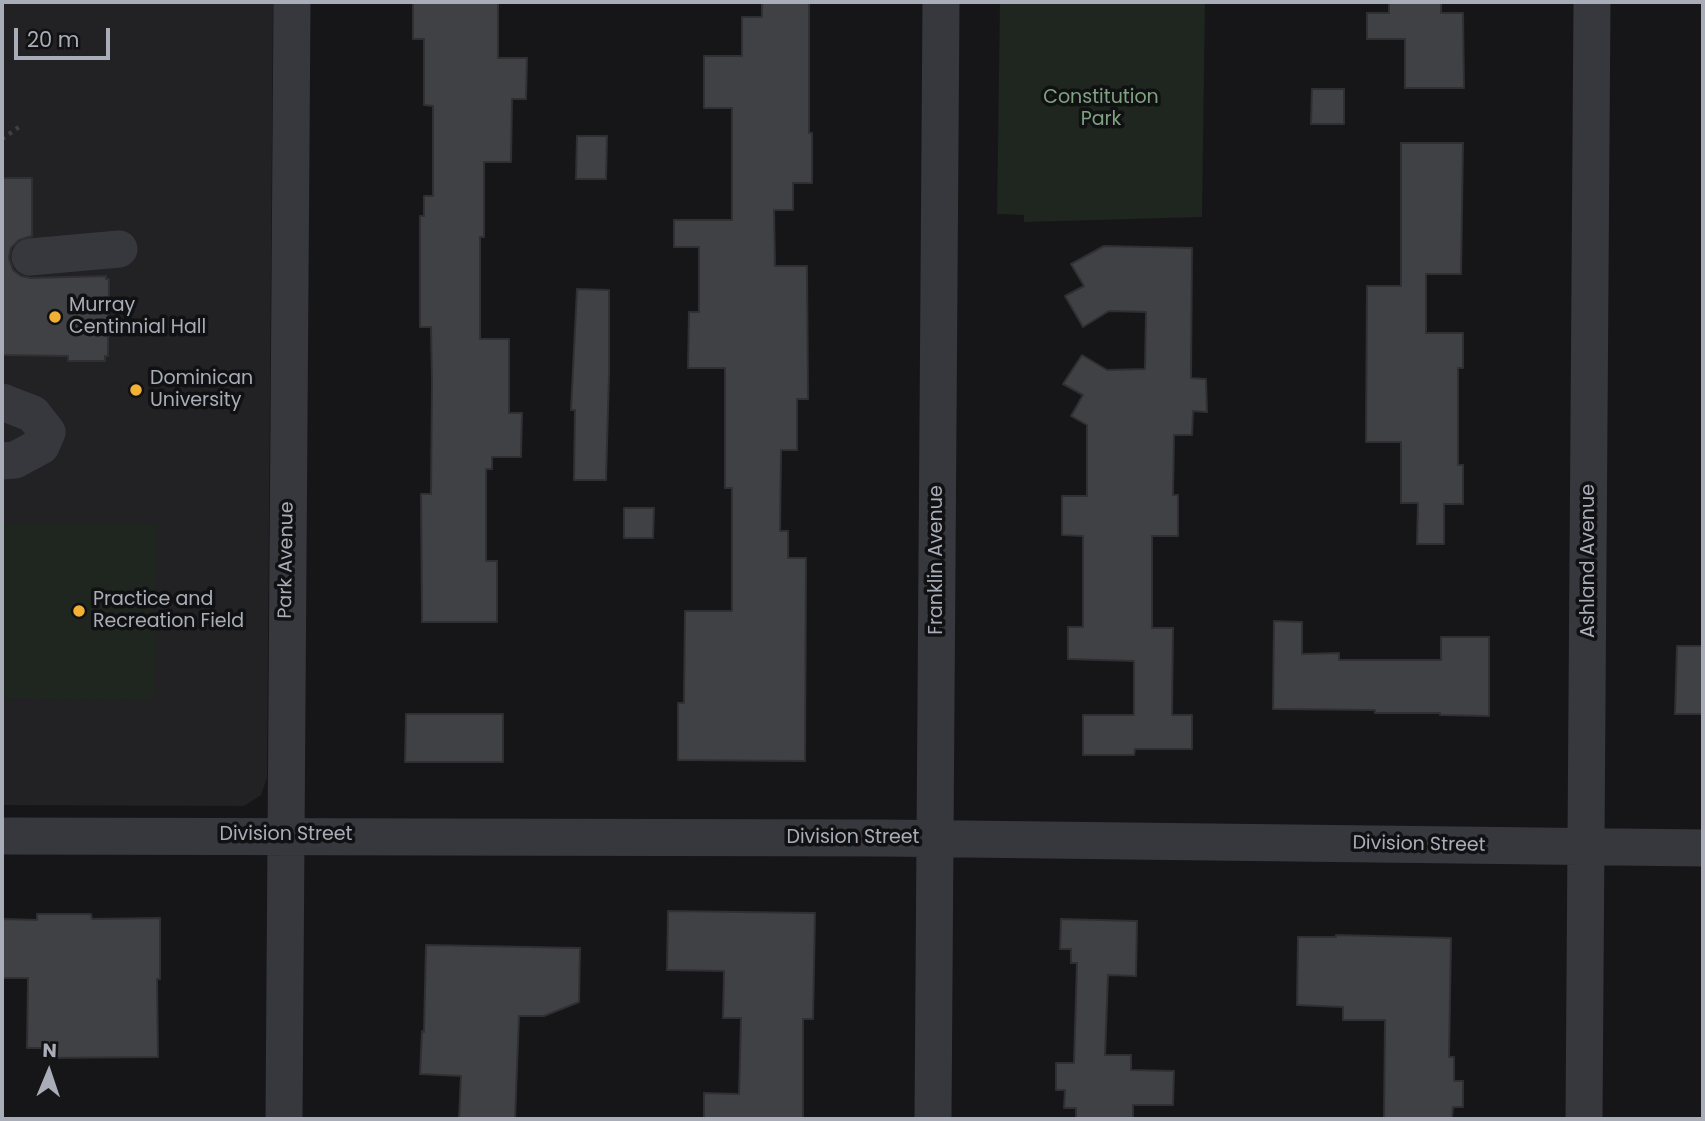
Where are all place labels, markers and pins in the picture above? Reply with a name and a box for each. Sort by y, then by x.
place label: Murray Centinnial Hall [69,295,206,339]
marker: Murray Centinnial Hall [47,309,63,325]
place label: Dominican University [150,368,253,412]
marker: Dominican University [128,382,144,398]
place label: Practice and Recreation Field [93,589,244,633]
marker: Practice and Recreation Field [71,603,87,619]

